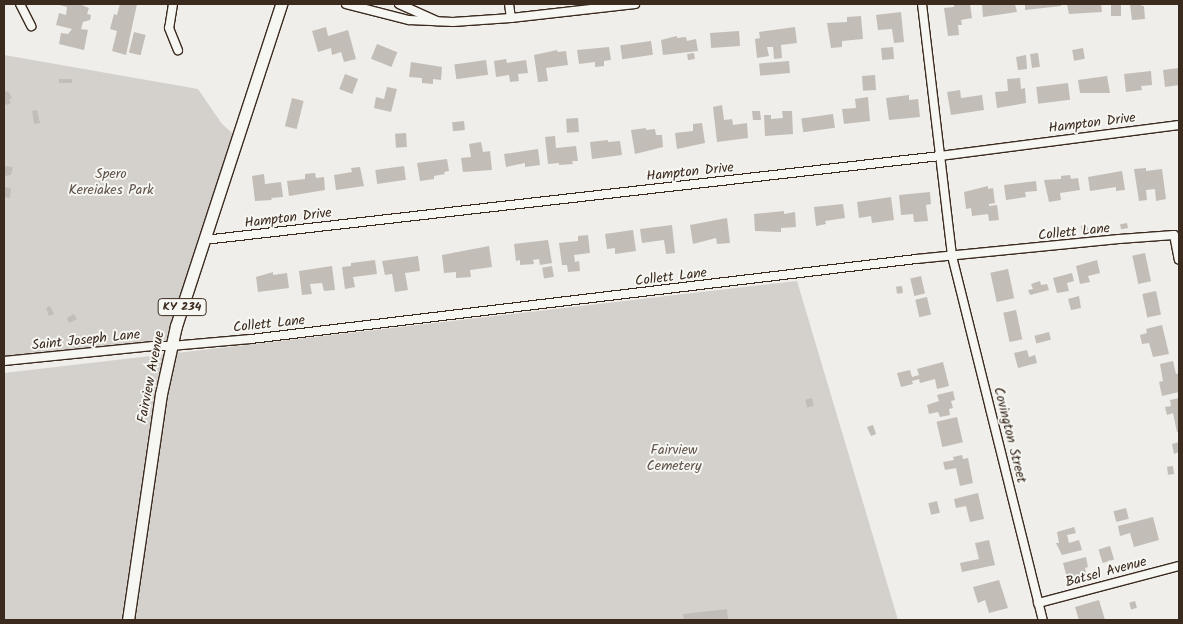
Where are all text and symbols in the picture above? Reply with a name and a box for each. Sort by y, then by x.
street label: Hampton Drive [1047,109,1137,137]
street label: Hampton Drive [645,159,735,185]
park label: Spero Kereiakes Park [68,166,154,198]
street label: Hampton Drive [243,204,333,232]
street label: Collett Lane [1037,220,1111,244]
street label: Collett Lane [634,264,708,290]
road number: KY 234 [157,298,207,316]
street label: Collett Lane [232,312,306,336]
street label: Saint Joseph Lane [31,326,141,354]
street label: Fairview Avenue [134,329,168,425]
street label: Covington Street [990,385,1030,485]
park label: Fairview Cemetery [646,442,702,474]
street label: Batsel Avenue [1064,553,1148,591]

